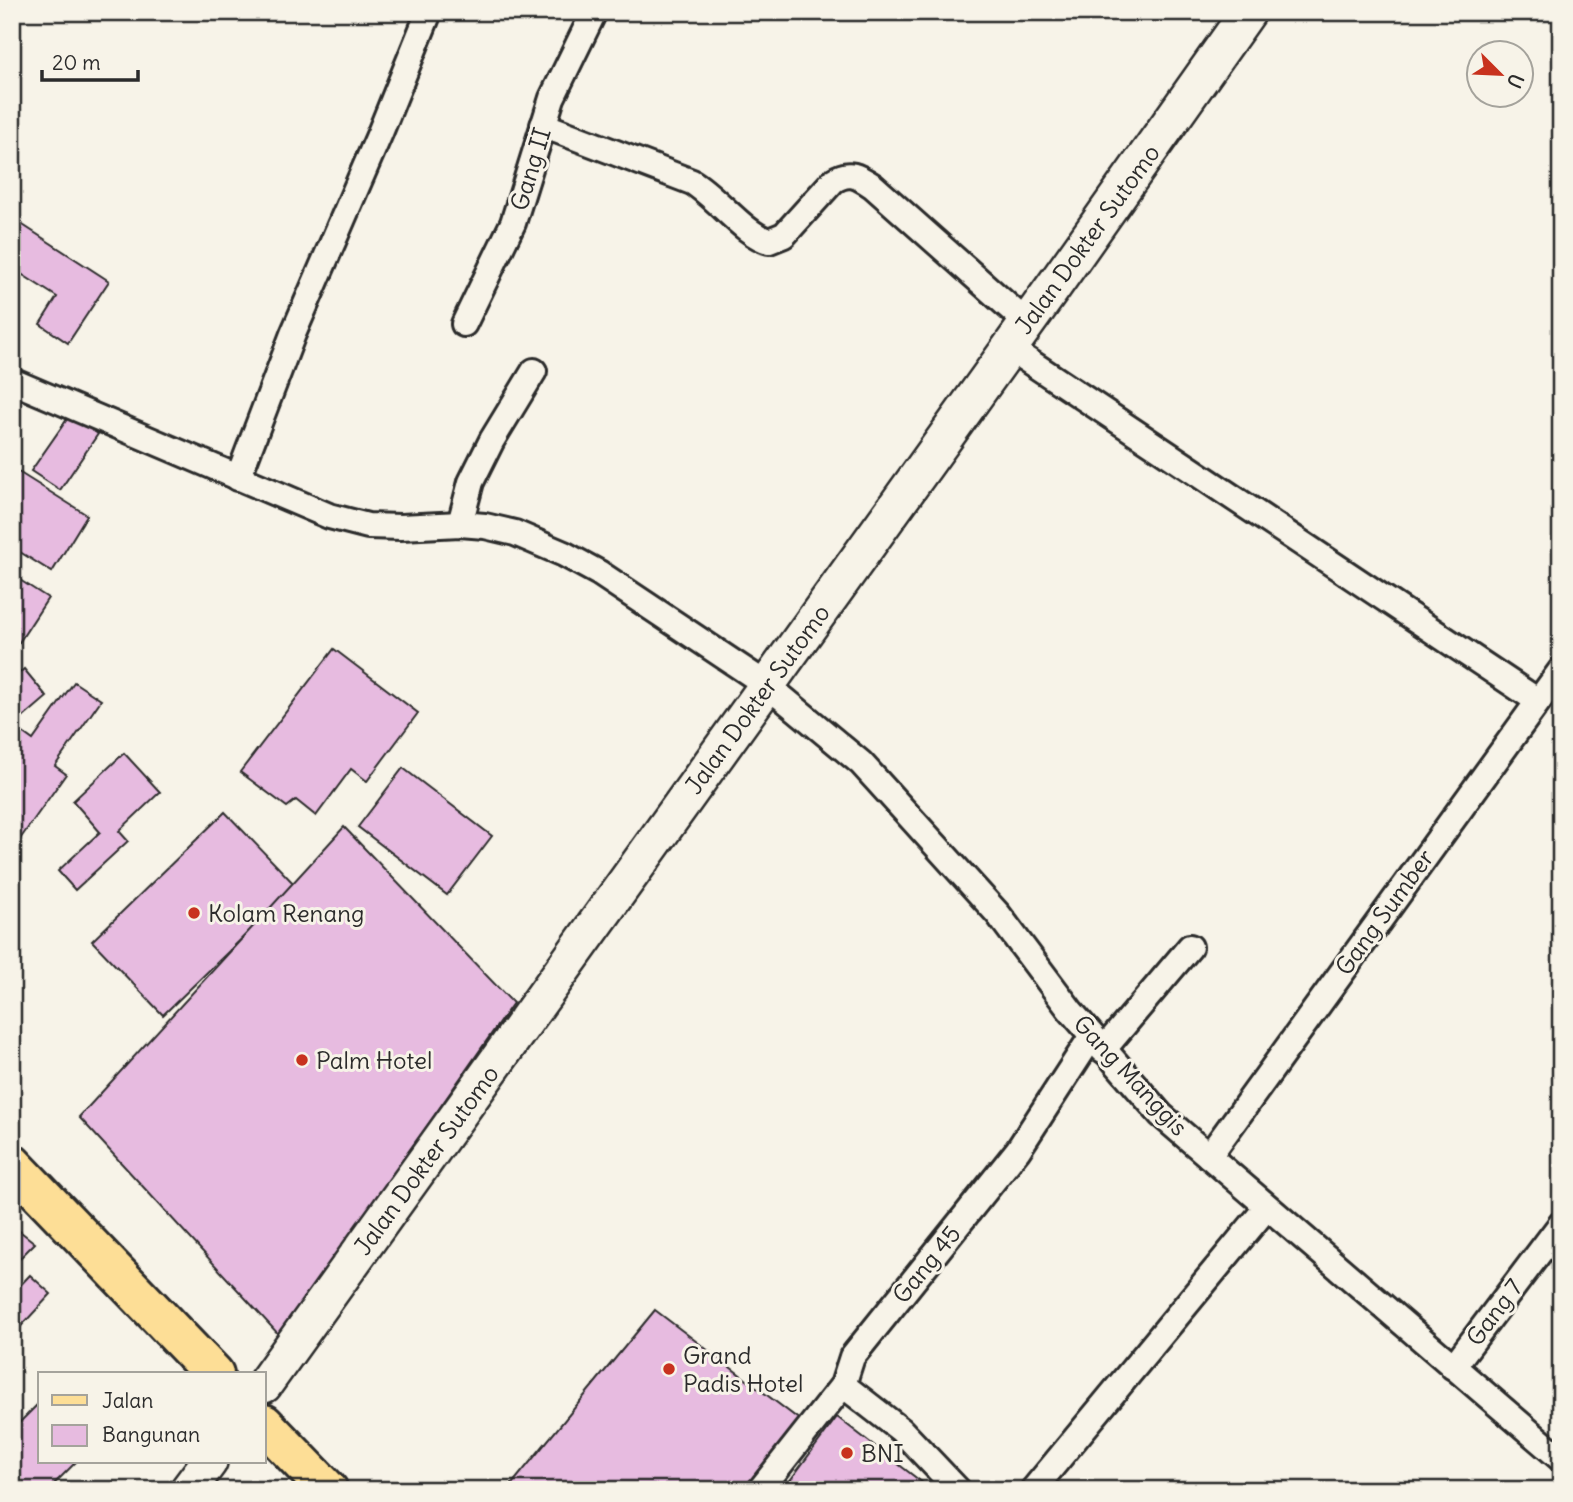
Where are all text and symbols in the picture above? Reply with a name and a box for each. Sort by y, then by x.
scale bar [42,38,138,82]
north arrow [1464,38,1534,108]
text: 20 m [52,49,101,76]
text: U [1502,70,1529,92]
street label: Gang II [503,124,557,214]
street label: Jalan Dokter Sutomo [1008,138,1166,340]
street label: Jalan Dokter Sutomo [678,598,836,800]
street label: Gang Sumber [1328,843,1440,981]
place label: Kolam Renang [208,898,364,928]
marker: Kolam Renang [186,905,202,921]
street label: Gang Manggis [1068,1008,1194,1142]
place label: Palm Hotel [316,1045,432,1075]
marker: Palm Hotel [294,1052,310,1068]
street label: Jalan Dokter Sutomo [347,1059,505,1261]
street label: Gang 45 [885,1219,967,1309]
street label: Gang 7 [1459,1273,1529,1351]
place label: Grand Padis Hotel [683,1340,803,1398]
marker: Grand Padis Hotel [661,1361,677,1377]
legend [38,1372,266,1464]
text: Jalan [102,1387,153,1414]
text: Bangunan [102,1421,200,1448]
place label: BNI [861,1438,904,1468]
marker: BNI [839,1445,855,1461]

